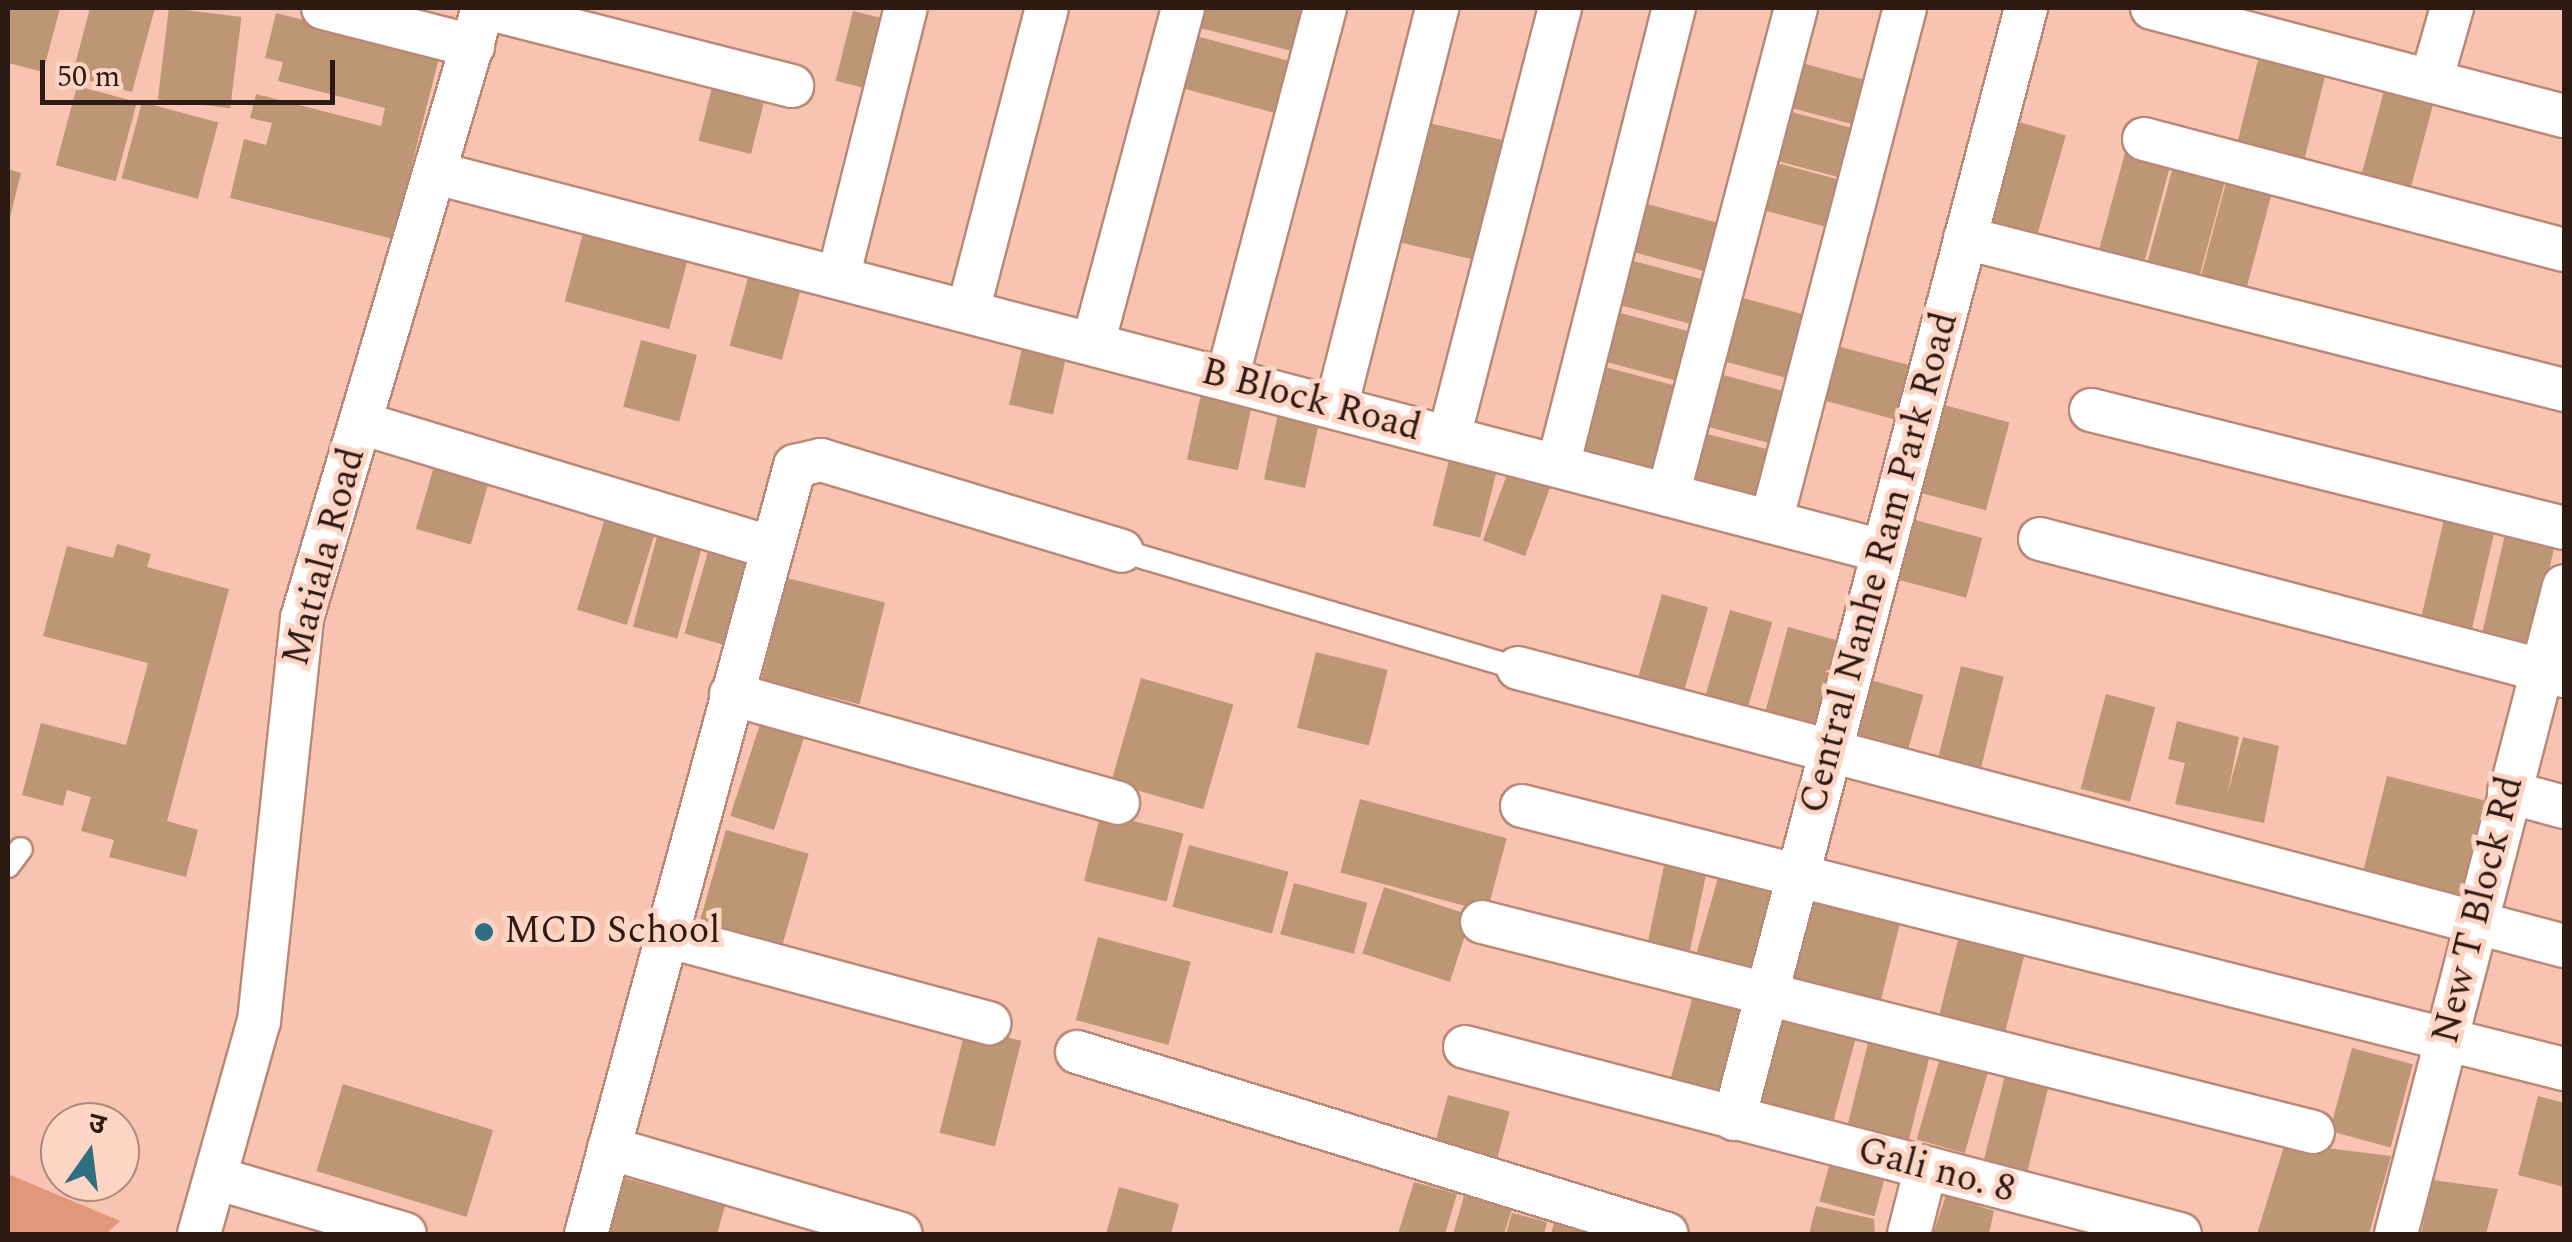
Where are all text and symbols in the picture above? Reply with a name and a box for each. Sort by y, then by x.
scale bar [45,40,340,102]
text: 50 m [57,54,120,100]
street label: Central Nanhe Ram Park Road [1791,307,1969,819]
street label: B Block Road [1196,350,1426,452]
street label: Matiala Road [274,443,376,671]
street label: New T Block Rd [2424,772,2534,1048]
place label: MCD School [504,909,720,955]
marker: MCD School [473,921,495,943]
north arrow [40,1102,140,1202]
text: उ [84,1102,110,1147]
street label: Gali no. 8 [1853,1128,2019,1214]

